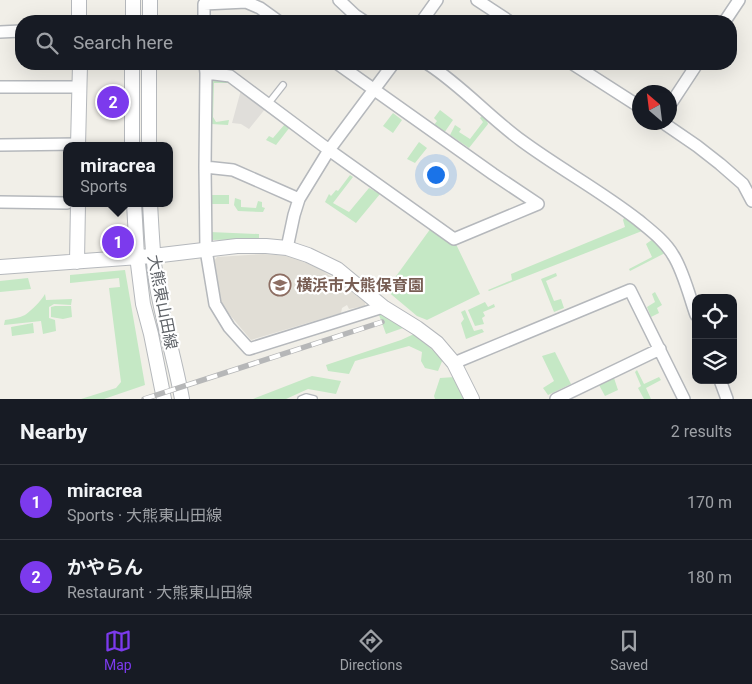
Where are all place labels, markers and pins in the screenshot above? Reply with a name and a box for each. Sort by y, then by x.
pin: 2 [97,83,129,121]
pin: 1 [102,223,134,261]
school or university icon: 横浜市大熊保育園 [268,273,292,297]
place label: 横浜市大熊保育園 [296,276,424,295]

